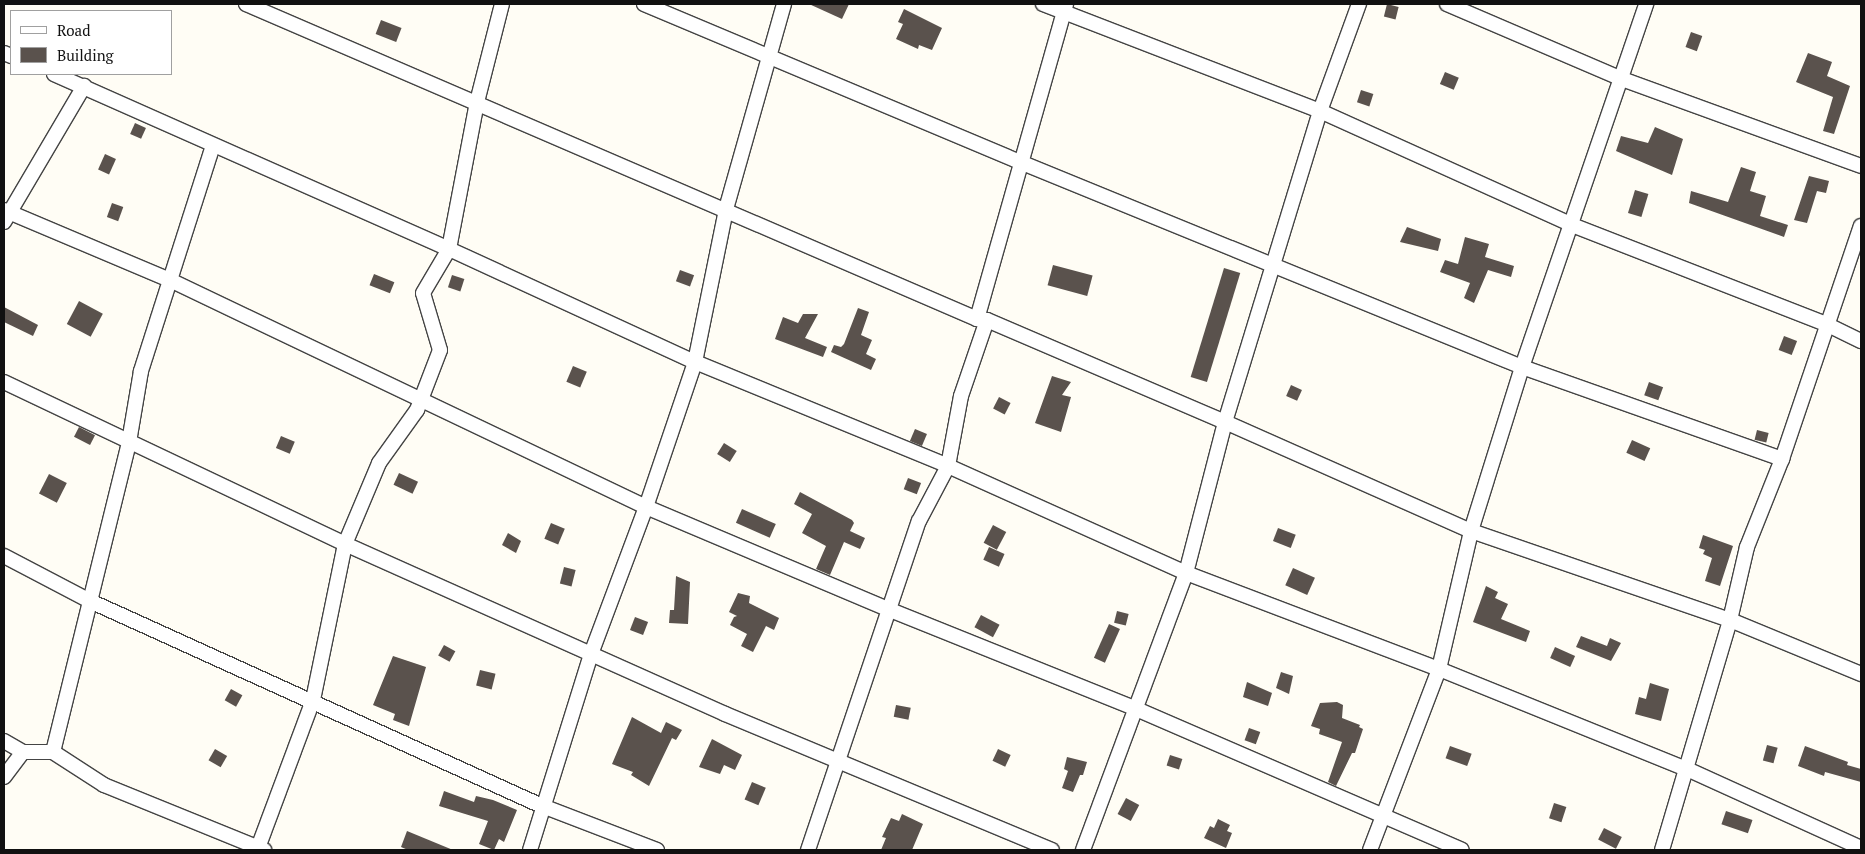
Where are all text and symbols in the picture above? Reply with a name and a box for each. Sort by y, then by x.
legend [10,10,172,75]
text: Road [57,20,90,40]
text: Building [57,45,114,65]

